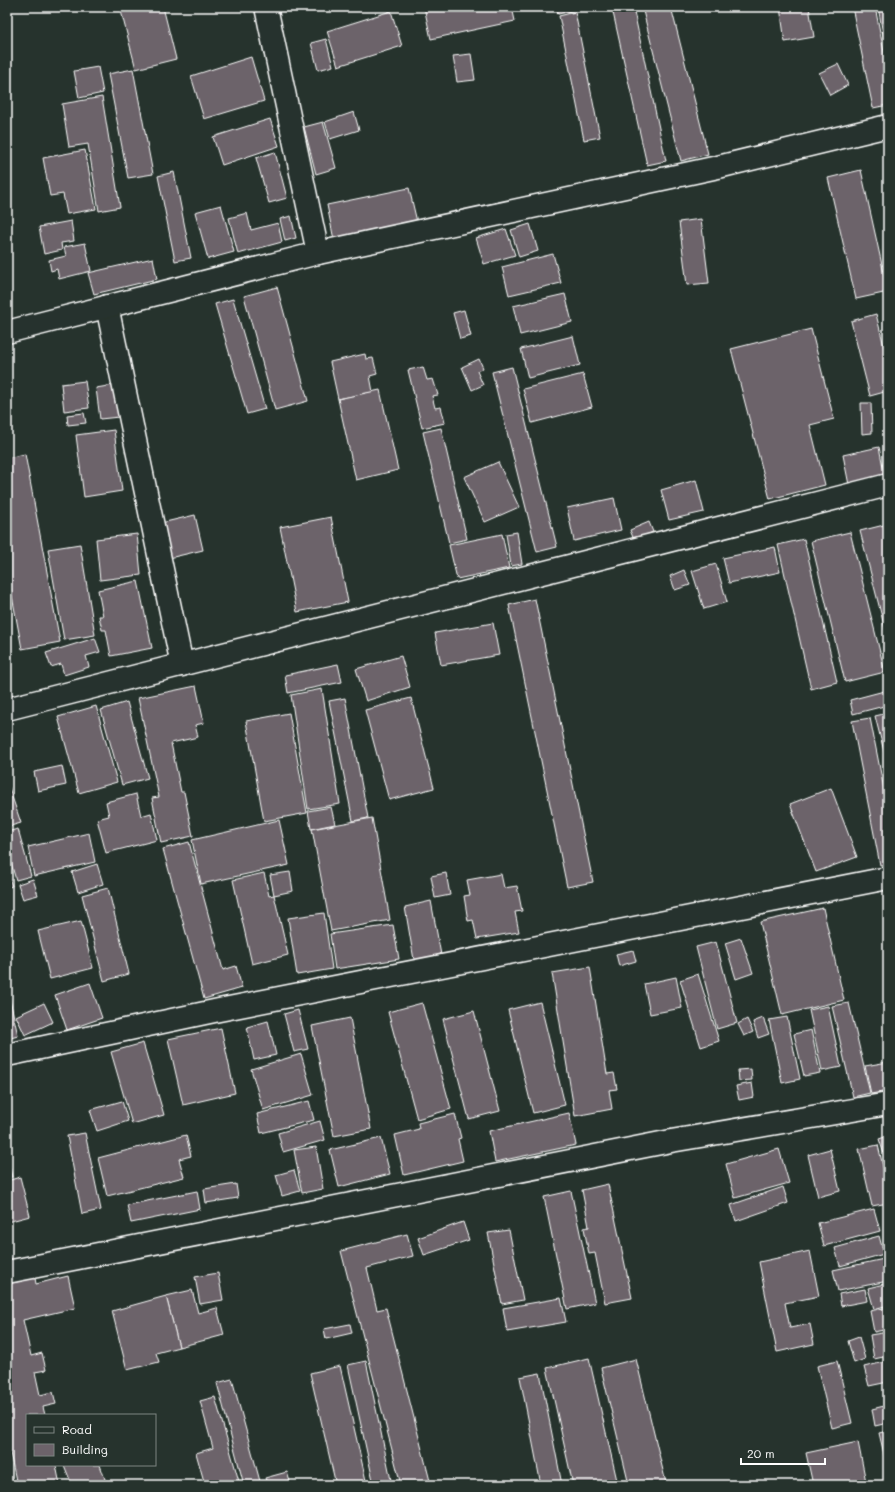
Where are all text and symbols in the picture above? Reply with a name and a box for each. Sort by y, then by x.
legend [26,1414,156,1466]
text: Road [62,1421,92,1437]
scale bar [741,1440,825,1466]
text: Building [62,1441,108,1457]
text: 20 m [747,1445,775,1461]

